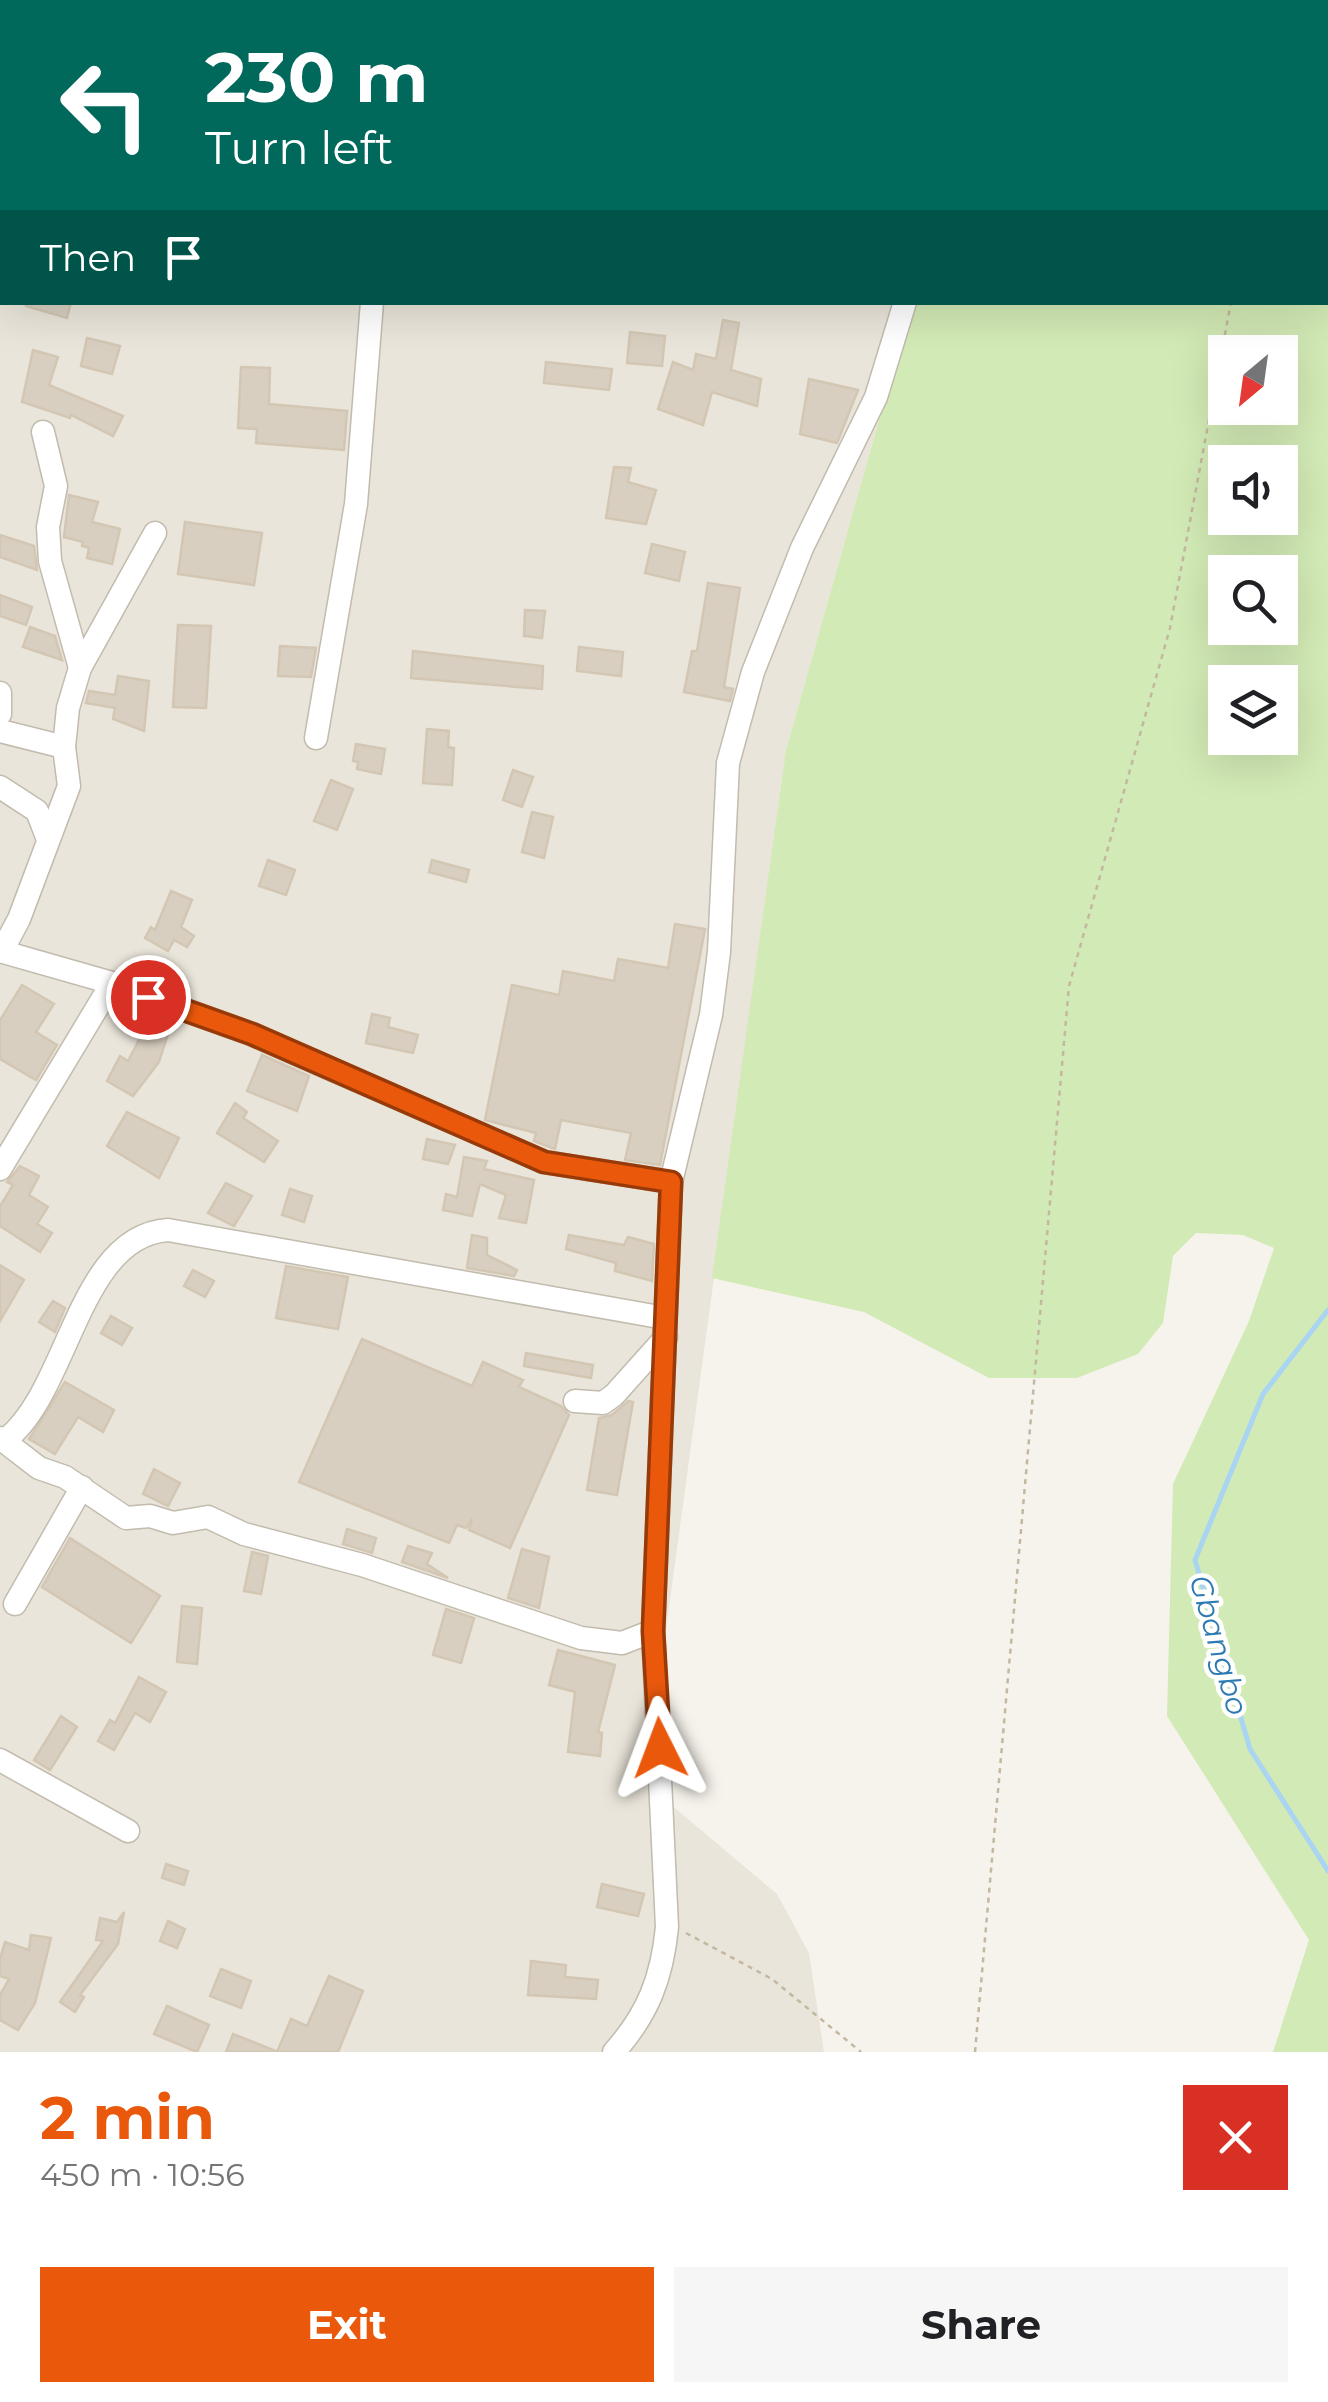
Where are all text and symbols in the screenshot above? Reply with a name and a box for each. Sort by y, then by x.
text: 230 m [205,34,429,120]
icon: left [40,40,170,170]
text: Turn left [205,120,393,175]
icon: arrive [156,230,211,285]
text: Then [40,234,136,281]
north arrow [1208,335,1298,425]
map controls [1208,335,1298,755]
button: sound [1208,445,1298,535]
button: search [1208,555,1298,645]
button: layers [1208,665,1298,755]
pin [106,955,191,1040]
icon: arrive [121,970,176,1025]
water label: Gbangbo [1181,1571,1257,1719]
position arrow [608,1696,712,1800]
text: 2 min [40,2081,215,2154]
button: close [1183,2085,1288,2190]
text: 450 m · 10:56 [40,2155,245,2194]
button: Exit [40,2267,654,2382]
button: Share [674,2267,1288,2382]

